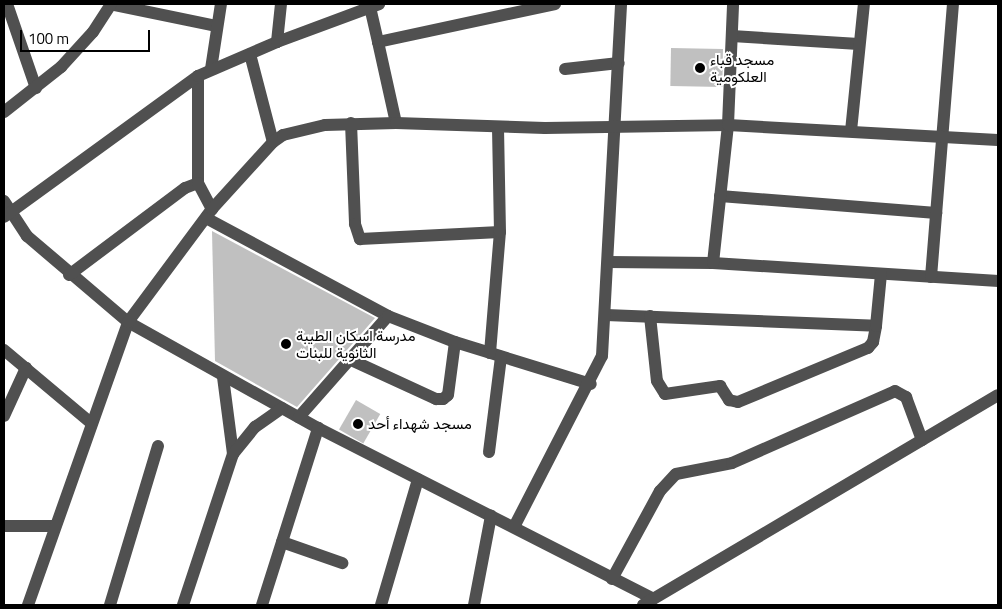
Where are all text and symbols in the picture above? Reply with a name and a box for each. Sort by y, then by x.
scale bar [22,20,152,52]
text: 100 m [28,27,69,50]
place label: مسجد قباء العلكومية [710,50,774,85]
marker: مسجد قباء العلكومية [694,62,706,74]
place label: مدرسة اسكان الطيبة الثانوية للبنات [296,326,416,361]
marker: مدرسة اسكان الطيبة الثانوية للبنات [280,338,292,350]
place label: مسجد شهداء أحد [368,415,472,433]
marker: مسجد شهداء أحد [352,418,364,430]

